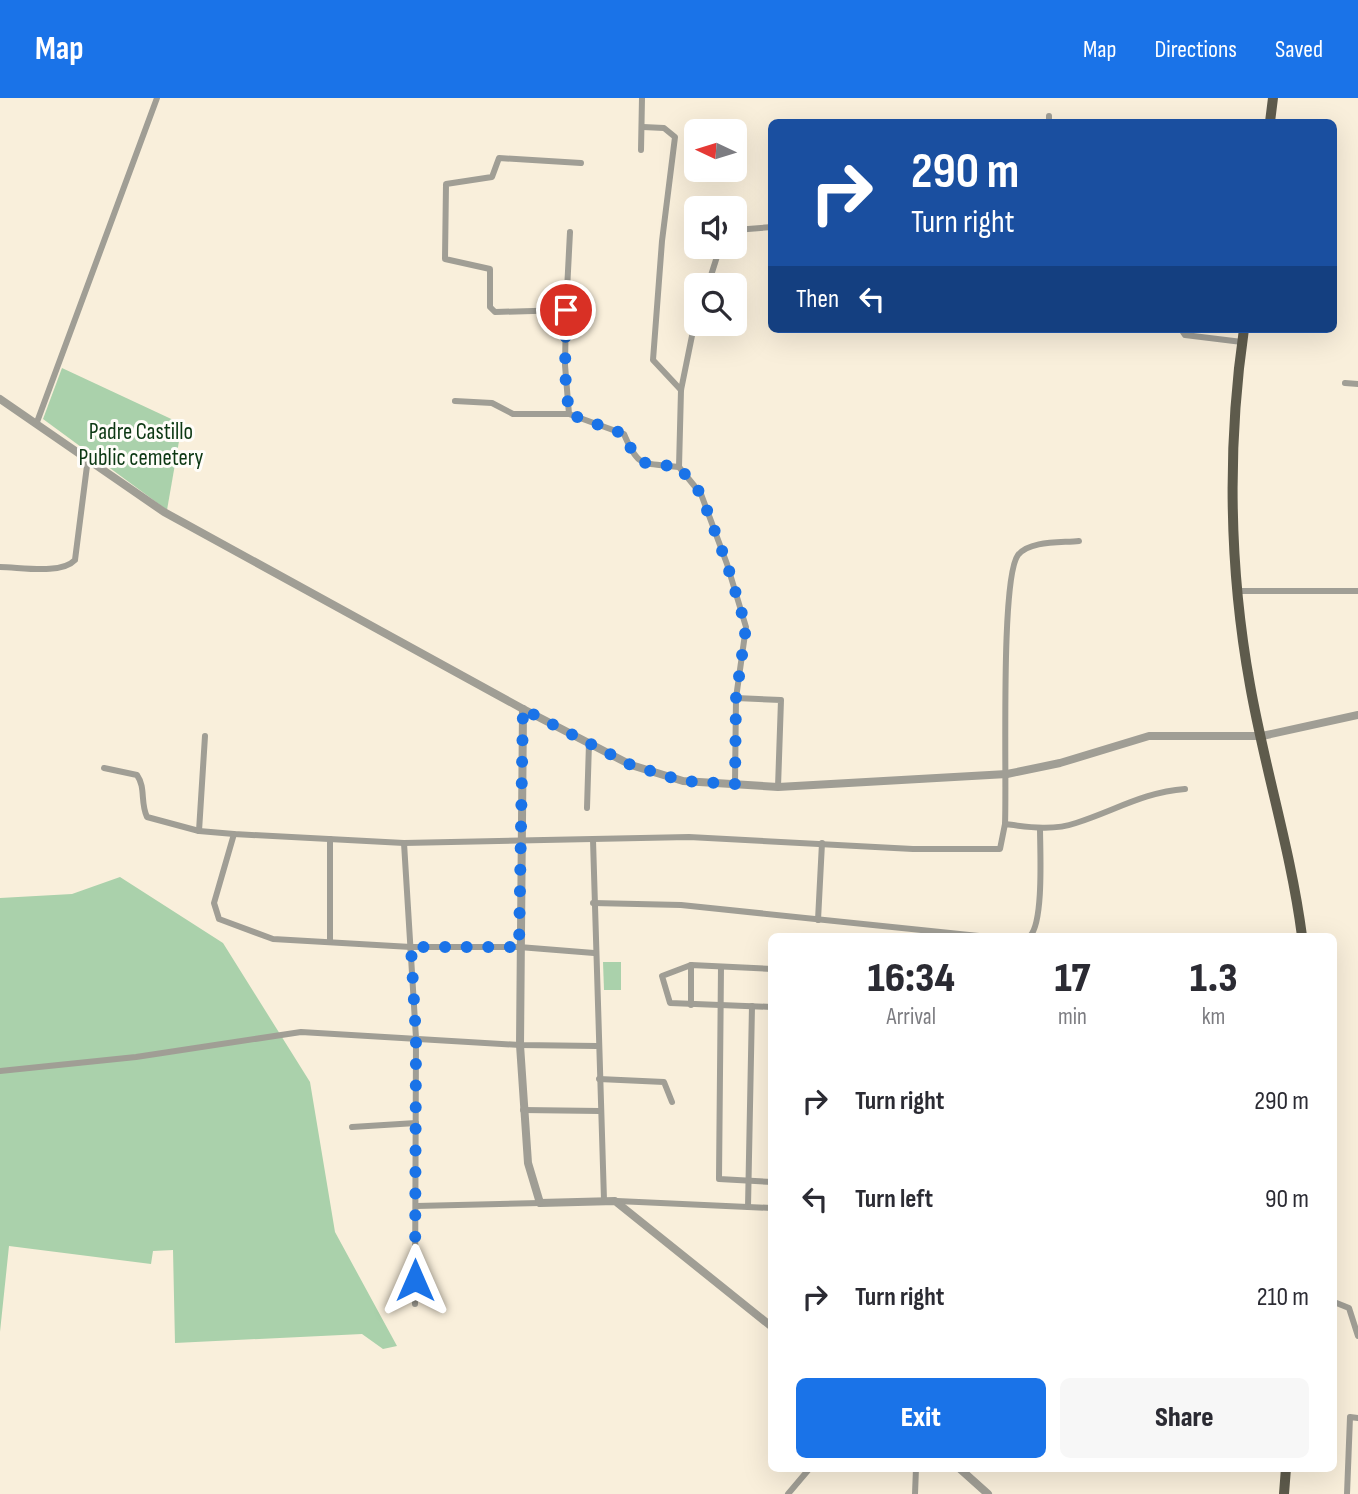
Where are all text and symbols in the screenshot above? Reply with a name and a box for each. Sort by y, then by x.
text: Map [35,29,84,69]
text: Map [1083,35,1116,64]
text: Directions [1154,35,1237,64]
text: Saved [1275,35,1323,64]
north arrow [684,119,747,182]
map controls [684,119,747,336]
text: 290 m [911,143,1019,202]
icon: right [796,147,887,238]
button: sound [684,196,747,259]
text: Turn right [911,203,1015,242]
button: search [684,273,747,336]
pin [536,280,596,340]
icon: left [853,280,891,318]
text: Then [796,284,839,315]
icon: arrive [547,291,585,329]
park label: Padre Castillo Public cemetery [79,418,204,472]
text: 16:34 [867,953,955,1004]
text: 17 [1054,953,1090,1004]
text: 1.3 [1190,953,1238,1004]
text: Arrival [886,1003,936,1031]
text: min [1058,1003,1087,1031]
text: km [1202,1003,1225,1031]
icon: right [796,1082,834,1120]
text: Turn right [855,1086,944,1117]
text: 290 m [1254,1086,1309,1117]
icon: left [796,1180,834,1218]
text: Turn left [855,1184,933,1215]
text: 90 m [1265,1184,1309,1215]
position arrow [378,1243,452,1317]
icon: right [796,1278,834,1316]
text: Turn right [855,1282,944,1313]
text: 210 m [1257,1282,1309,1313]
button: Exit [796,1378,1046,1458]
button: Share [1060,1378,1309,1458]

